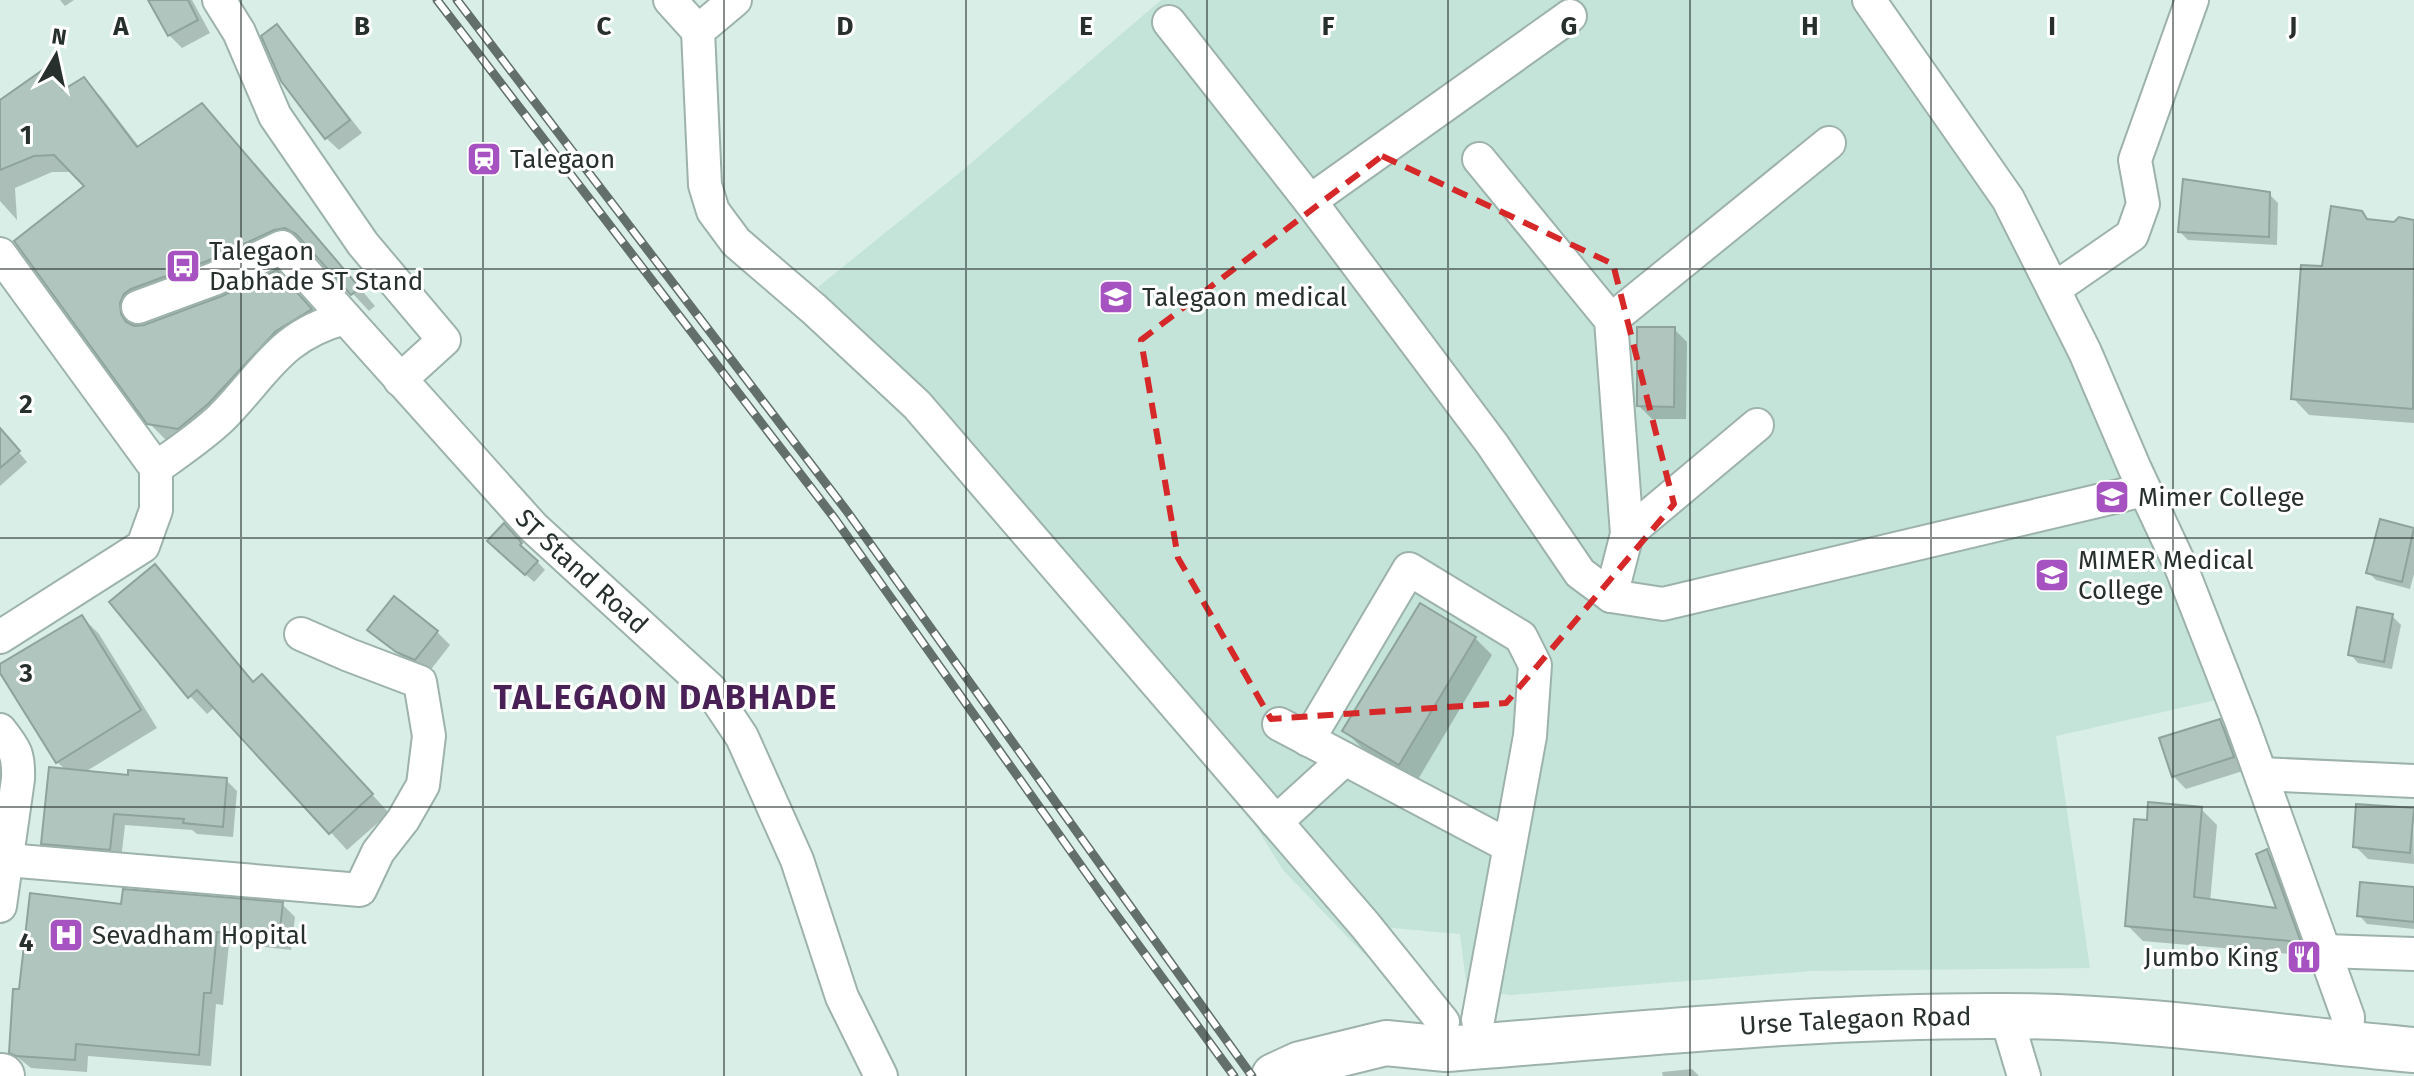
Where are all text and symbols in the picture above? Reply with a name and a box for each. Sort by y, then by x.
text: A [112,11,129,42]
text: B [354,11,370,42]
text: C [597,11,612,42]
text: D [837,11,854,42]
text: E [1079,11,1093,42]
text: F [1322,11,1335,42]
text: G [1561,11,1577,42]
text: H [1801,11,1819,42]
text: I [2048,11,2056,42]
text: J [2288,11,2297,42]
north arrow [16,16,96,96]
text: N [50,22,68,51]
text: 1 [20,120,32,151]
station icon: Talegaon [465,140,503,178]
place label: Talegaon [510,144,615,175]
place label: Talegaon Dabhade ST Stand [209,236,423,297]
bus stop icon: Talegaon Dabhade ST Stand [164,247,202,285]
school or university icon: Talegaon medical [1097,278,1135,316]
place label: Talegaon medical [1142,282,1348,313]
text: 2 [19,389,33,420]
school or university icon: Mimer College [2093,478,2131,516]
place label: Mimer College [2138,482,2305,513]
street label: ST Stand Road [509,503,654,640]
place label: MIMER Medical College [2078,545,2254,606]
school or university icon: MIMER Medical College [2033,556,2071,594]
text: 3 [18,658,33,689]
district label: TALEGAON DABHADE [494,677,838,718]
hospital icon: Sevadham Hopital [47,916,85,954]
place label: Sevadham Hopital [92,920,308,951]
text: 4 [19,927,34,958]
restaurant icon: Jumbo King [2285,938,2323,976]
place label: Jumbo King [2144,942,2278,973]
street label: Urse Talegaon Road [1738,1001,1972,1041]

